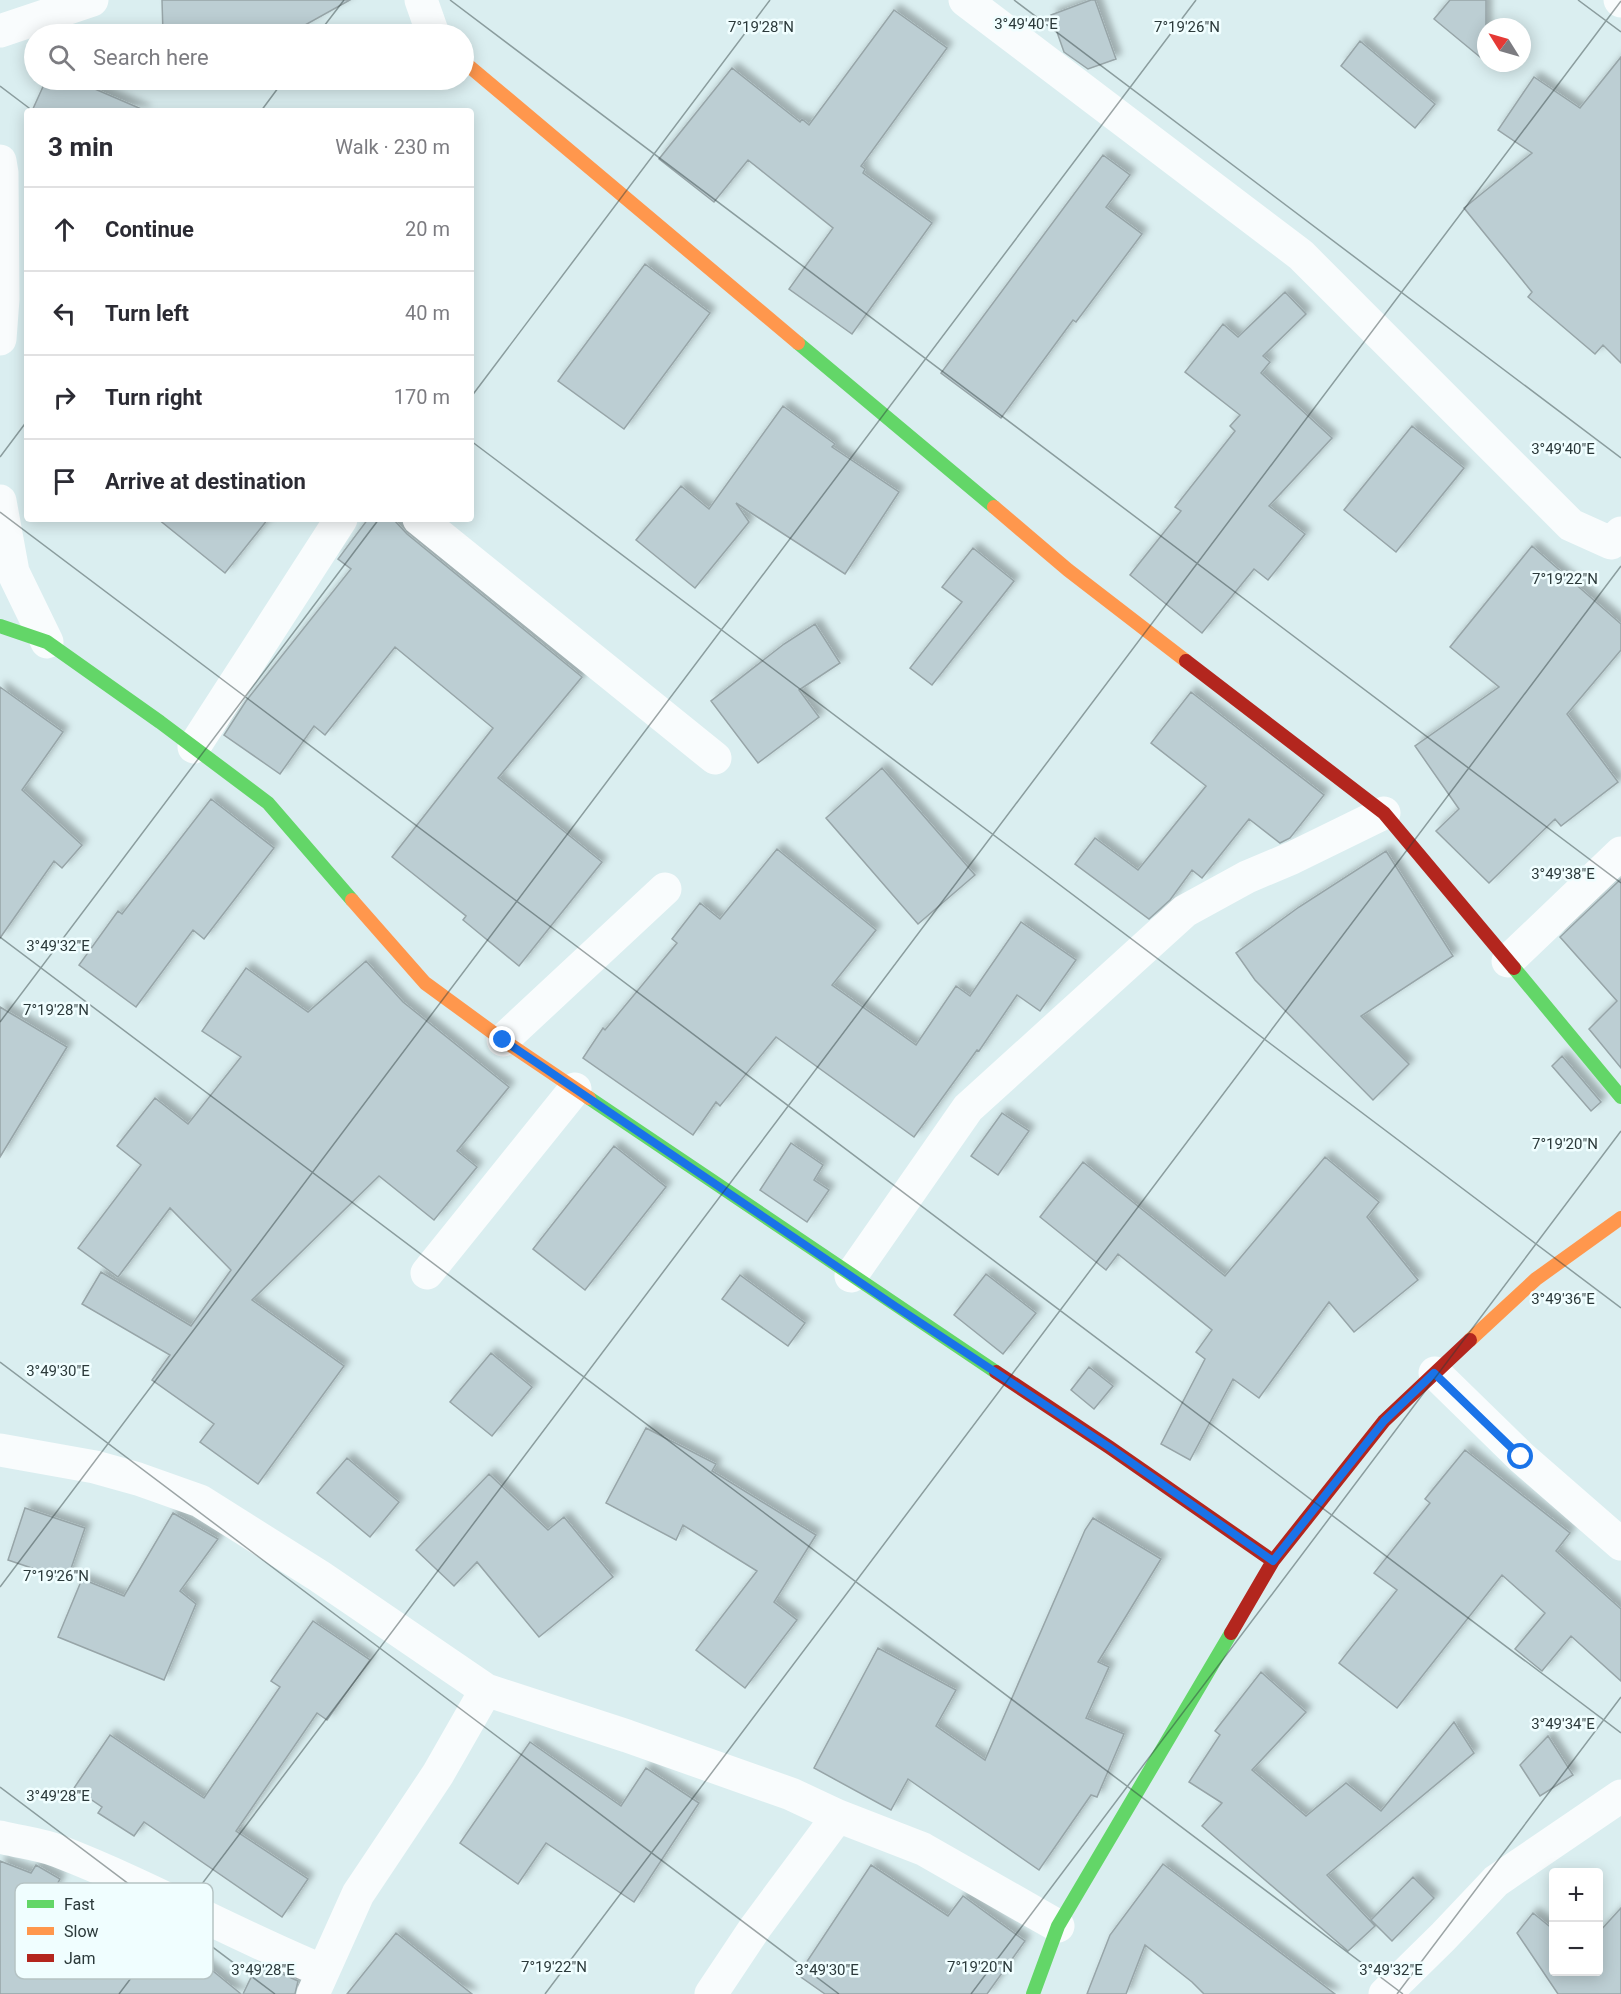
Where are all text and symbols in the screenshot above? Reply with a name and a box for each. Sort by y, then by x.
text: 3°49'40"E [994,15,1058,33]
text: 7°19'28"N [728,18,794,36]
text: 7°19'26"N [1154,18,1220,36]
north arrow [1477,18,1531,72]
search box [24,24,474,90]
icon: search [45,41,78,74]
text: Search here [93,45,209,70]
text: 3 min [48,132,113,162]
text: Walk · 230 m [335,135,450,159]
icon: ahead [48,213,81,246]
text: Continue [105,217,194,242]
text: 20 m [405,217,450,241]
icon: left [48,297,81,330]
text: Turn left [105,301,189,326]
text: 40 m [405,301,450,325]
icon: right [48,381,81,414]
text: Turn right [105,385,202,410]
text: 170 m [394,385,450,409]
text: 3°49'40"E [1531,440,1595,458]
icon: arrive [48,465,81,498]
text: Arrive at destination [105,469,306,494]
text: 7°19'22"N [1532,570,1598,588]
text: 3°49'38"E [1531,865,1595,883]
text: 3°49'32"E [26,937,90,955]
text: 7°19'28"N [23,1001,89,1019]
route end [489,1026,515,1052]
text: 7°19'20"N [1532,1135,1598,1153]
text: 3°49'36"E [1531,1290,1595,1308]
text: 3°49'30"E [26,1362,90,1380]
route start [1507,1443,1533,1469]
text: 7°19'26"N [23,1567,89,1585]
text: 3°49'34"E [1531,1715,1595,1733]
text: 3°49'28"E [26,1787,90,1805]
map controls [1549,1868,1603,1976]
button: + [1549,1868,1603,1922]
legend [15,1883,213,1979]
text: Fast [64,1895,95,1914]
text: Slow [64,1922,99,1941]
button: − [1549,1922,1603,1976]
text: Jam [64,1949,96,1968]
text: 7°19'22"N [521,1958,587,1976]
text: 7°19'20"N [947,1958,1013,1976]
text: 3°49'28"E [231,1961,295,1979]
text: 3°49'30"E [795,1961,859,1979]
text: 3°49'32"E [1359,1961,1423,1979]

